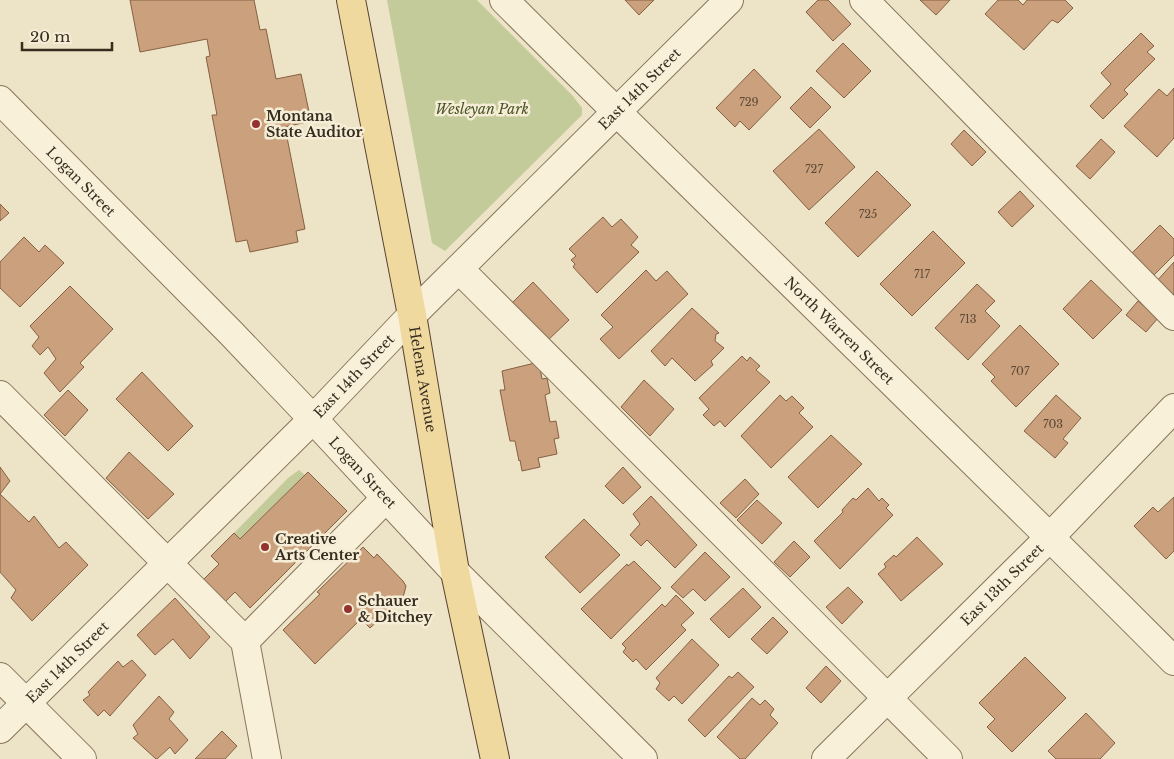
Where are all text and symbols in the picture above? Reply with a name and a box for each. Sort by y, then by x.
scale bar [22,20,112,52]
text: 20 m [30,27,70,46]
street label: East 14th Street [595,43,685,134]
house number: 729 [739,95,759,109]
park label: Wesleyan Park [435,100,529,118]
place label: Montana State Auditor [266,107,363,141]
marker: Montana State Auditor [250,118,262,130]
street label: Logan Street [42,143,120,221]
house number: 727 [805,162,823,176]
house number: 725 [859,207,877,221]
house number: 717 [914,267,930,281]
street label: North Warren Street [781,273,899,389]
house number: 713 [959,312,977,326]
street label: Helena Avenue [405,325,440,434]
street label: East 14th Street [310,330,399,422]
house number: 707 [1011,364,1030,378]
house number: 703 [1043,417,1063,431]
street label: Logan Street [325,433,401,513]
place label: Creative Arts Center [274,530,359,564]
street label: East 13th Street [957,539,1048,629]
marker: Creative Arts Center [259,541,271,553]
place label: Schauer & Ditchey [358,592,433,626]
marker: Schauer & Ditchey [342,603,354,615]
street label: East 14th Street [22,617,113,707]

